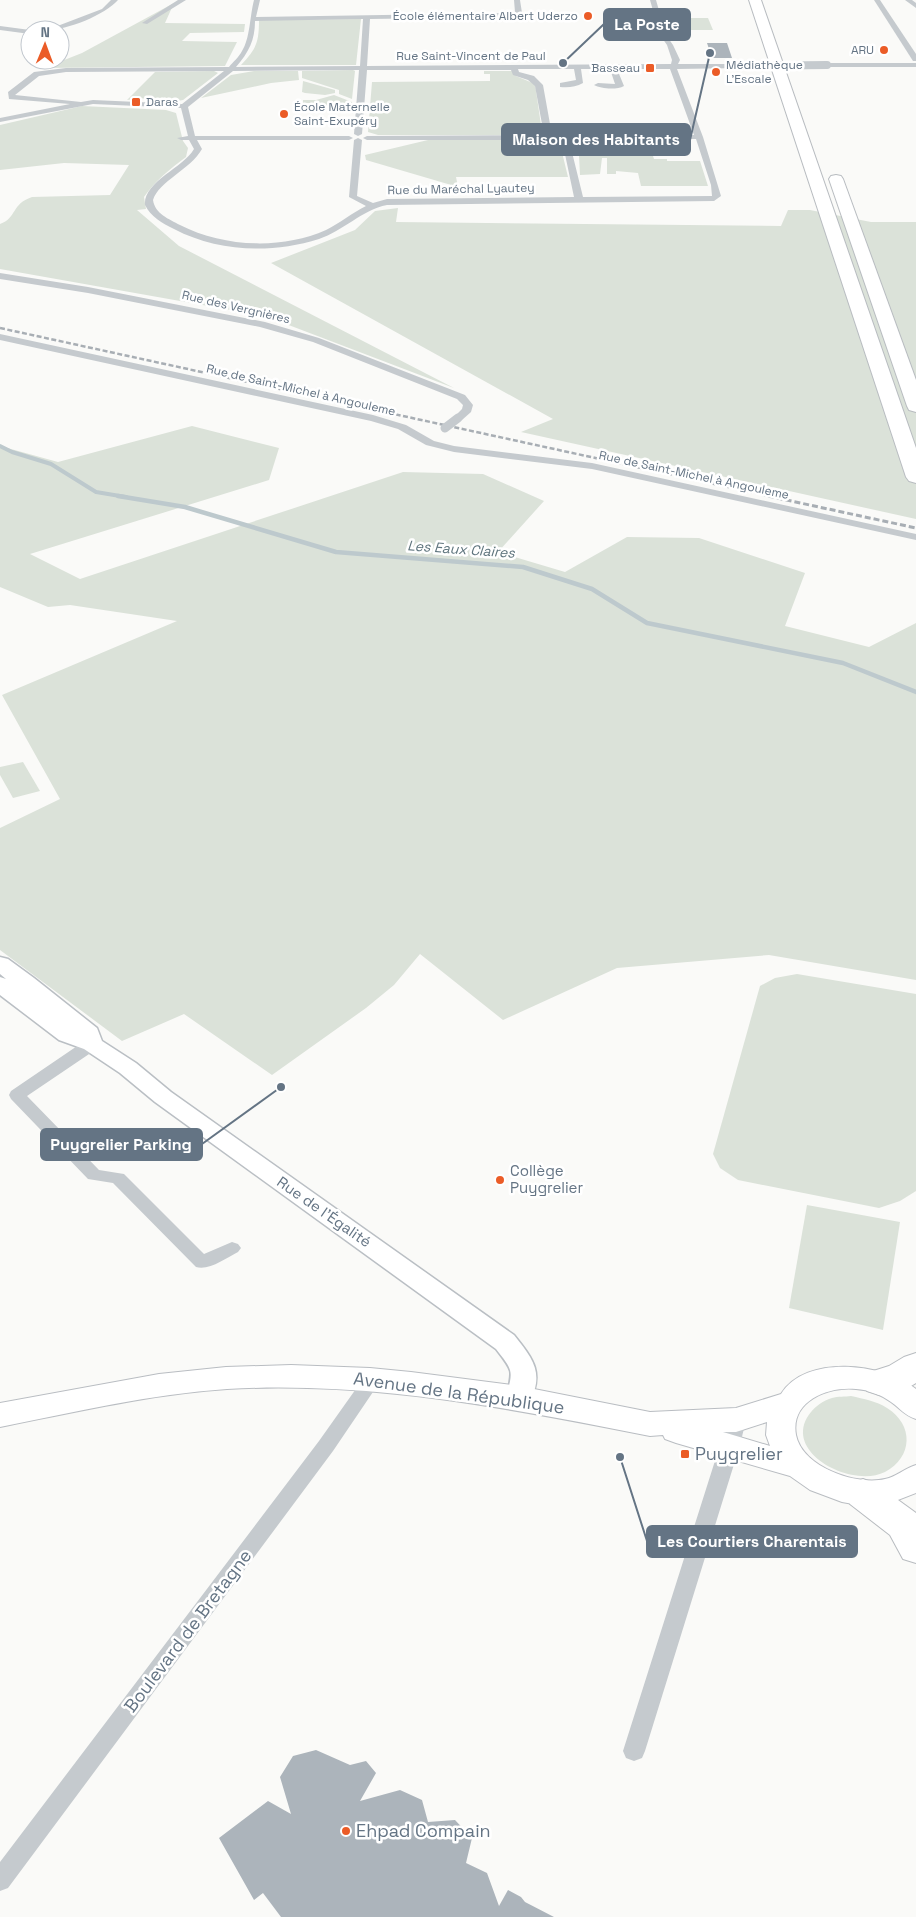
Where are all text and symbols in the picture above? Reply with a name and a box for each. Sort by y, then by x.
place label: École élémentaire Albert Uderzo [393,8,578,24]
callout: La Poste [604,9,690,40]
marker: École élémentaire Albert Uderzo [582,10,594,22]
text: La Poste [614,14,680,35]
north arrow [20,20,70,70]
text: N [40,23,50,41]
place label: ARU [851,42,874,58]
marker: ARU [878,44,890,56]
street label: Rue Saint-Vincent de Paul [396,48,546,64]
place label: Médiathèque L'Escale [726,57,803,87]
place label: Basseau [591,60,640,76]
marker: Basseau [644,62,656,74]
marker: Médiathèque L'Escale [710,66,722,78]
place label: Daras [146,94,178,110]
marker: Daras [130,96,142,108]
place label: École Maternelle Saint-Exupéry [294,99,390,129]
marker: École Maternelle Saint-Exupéry [278,108,290,120]
callout: Maison des Habitants [502,124,690,155]
text: Maison des Habitants [512,129,680,150]
street label: Rue du Maréchal Lyautey [387,180,535,198]
street label: Rue des Vergnières [180,287,292,327]
street label: Rue de Saint-Michel à Angouleme [205,360,397,420]
street label: Rue de Saint-Michel à Angouleme [598,447,790,503]
water label: Les Eaux Claires [407,536,516,562]
callout: Puygrelier Parking [41,1129,202,1160]
text: Puygrelier Parking [50,1134,192,1155]
place label: Collège Puygrelier [510,1161,584,1197]
street label: Rue de l'Égalité [273,1172,375,1251]
marker: Collège Puygrelier [494,1174,506,1186]
street label: Avenue de la République [352,1366,566,1419]
place label: Puygrelier [695,1442,783,1465]
marker: Puygrelier [679,1448,691,1460]
callout: Les Courtiers Charentais [647,1526,857,1557]
text: Les Courtiers Charentais [657,1531,847,1552]
street label: Boulevard de Bretagne [119,1545,256,1717]
place label: Ehpad Compain [356,1819,491,1842]
marker: Ehpad Compain [340,1825,352,1837]

